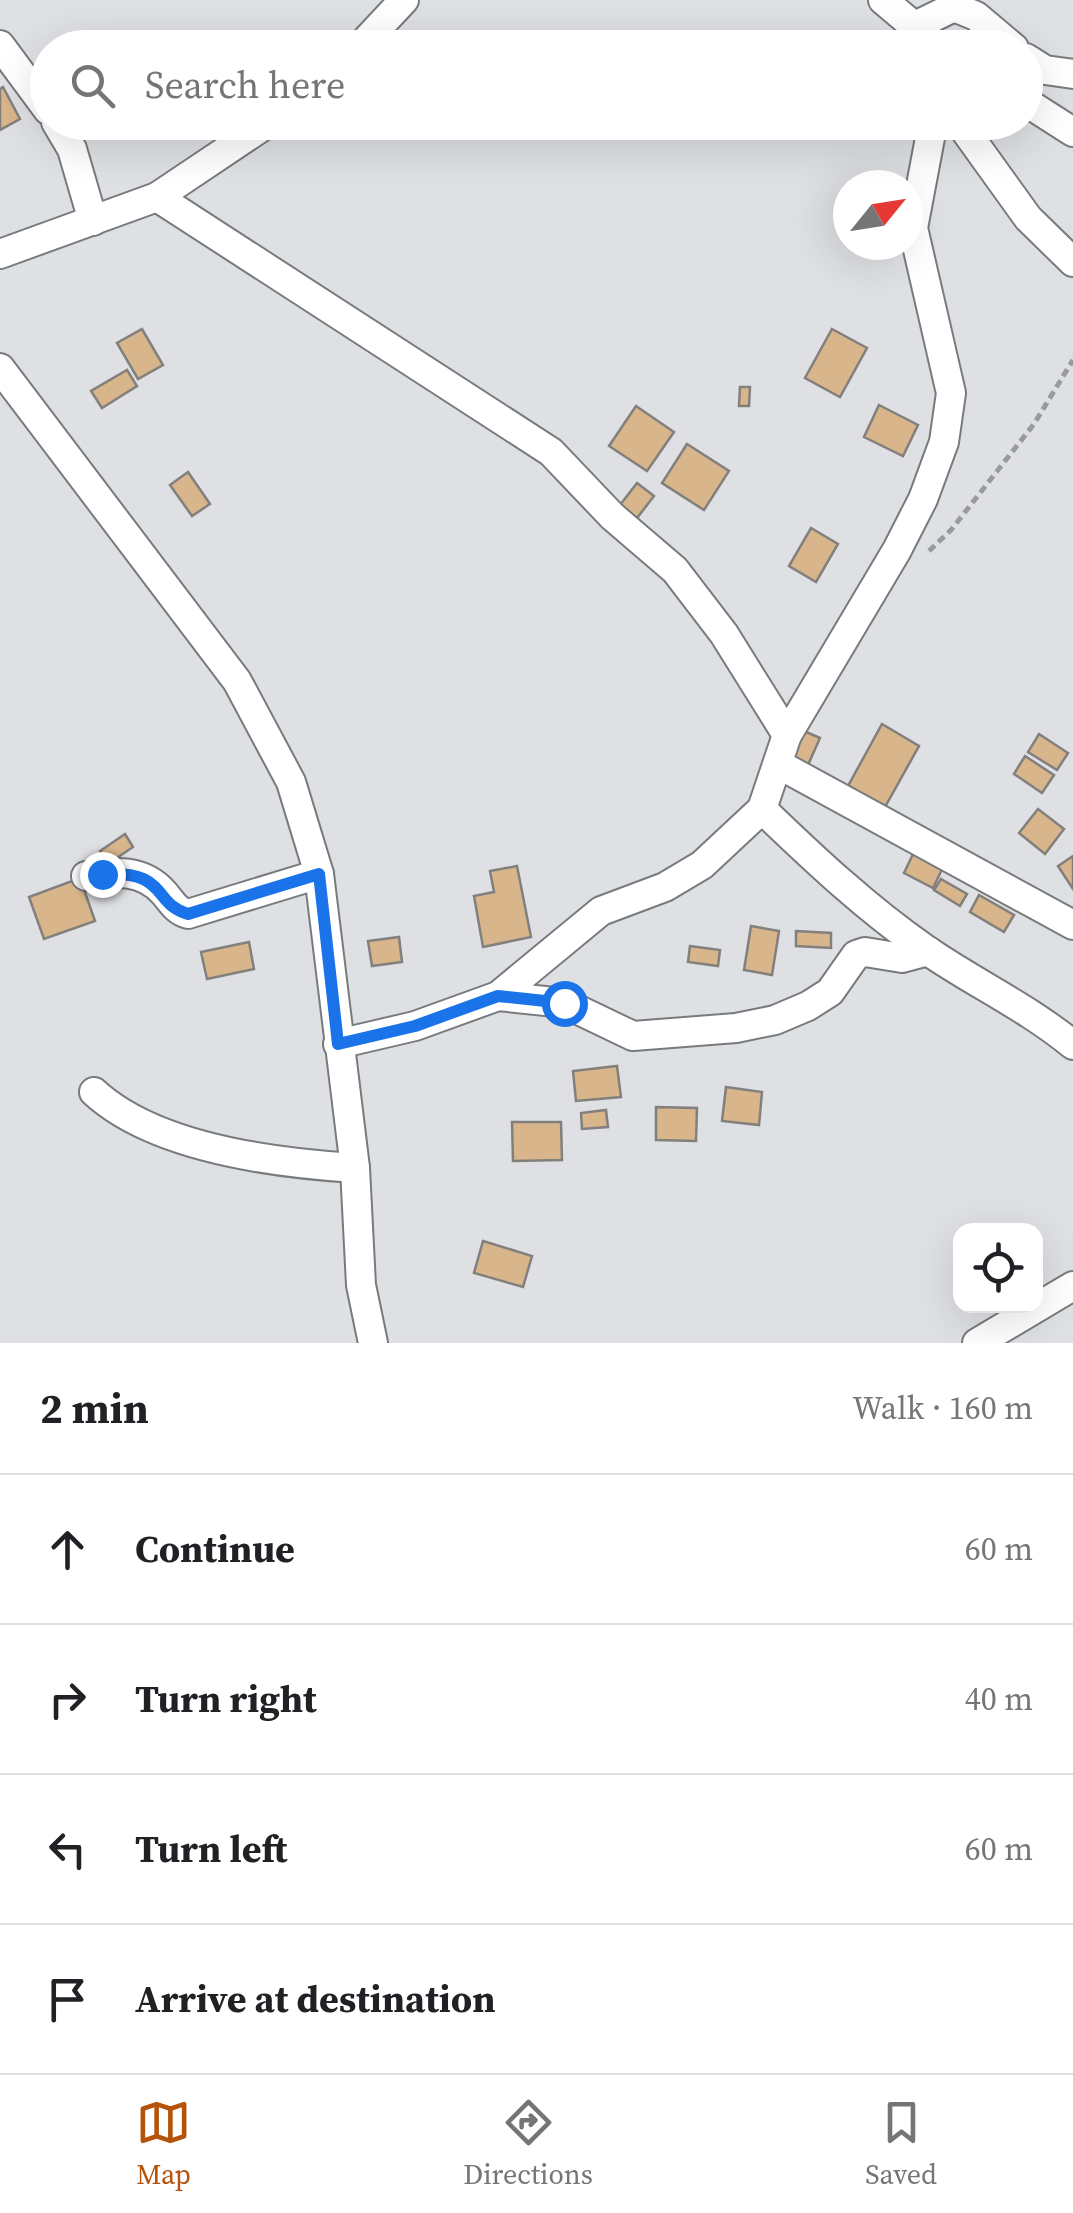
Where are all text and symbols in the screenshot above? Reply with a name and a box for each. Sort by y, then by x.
search box [30,30,1043,140]
icon: search [65,58,120,113]
text: Search here [145,59,345,111]
north arrow [833,170,923,260]
route end [80,852,126,898]
route start [542,981,588,1027]
map controls [953,1223,1043,1313]
button: locate [953,1223,1043,1313]
text: 2 min [40,1379,149,1437]
text: Walk · 160 m [852,1386,1033,1430]
icon: ahead [40,1522,95,1577]
text: Continue [135,1523,295,1575]
text: 60 m [965,1527,1033,1571]
icon: right [40,1672,95,1727]
text: Turn right [135,1673,317,1725]
text: 40 m [965,1677,1033,1721]
icon: left [40,1822,95,1877]
text: Turn left [135,1823,287,1875]
text: 60 m [965,1827,1033,1871]
icon: arrive [40,1972,95,2027]
text: Arrive at destination [135,1973,496,2025]
tab: Map [136,2095,191,2193]
tab: Directions [463,2095,593,2193]
tab: Saved [865,2095,937,2193]

